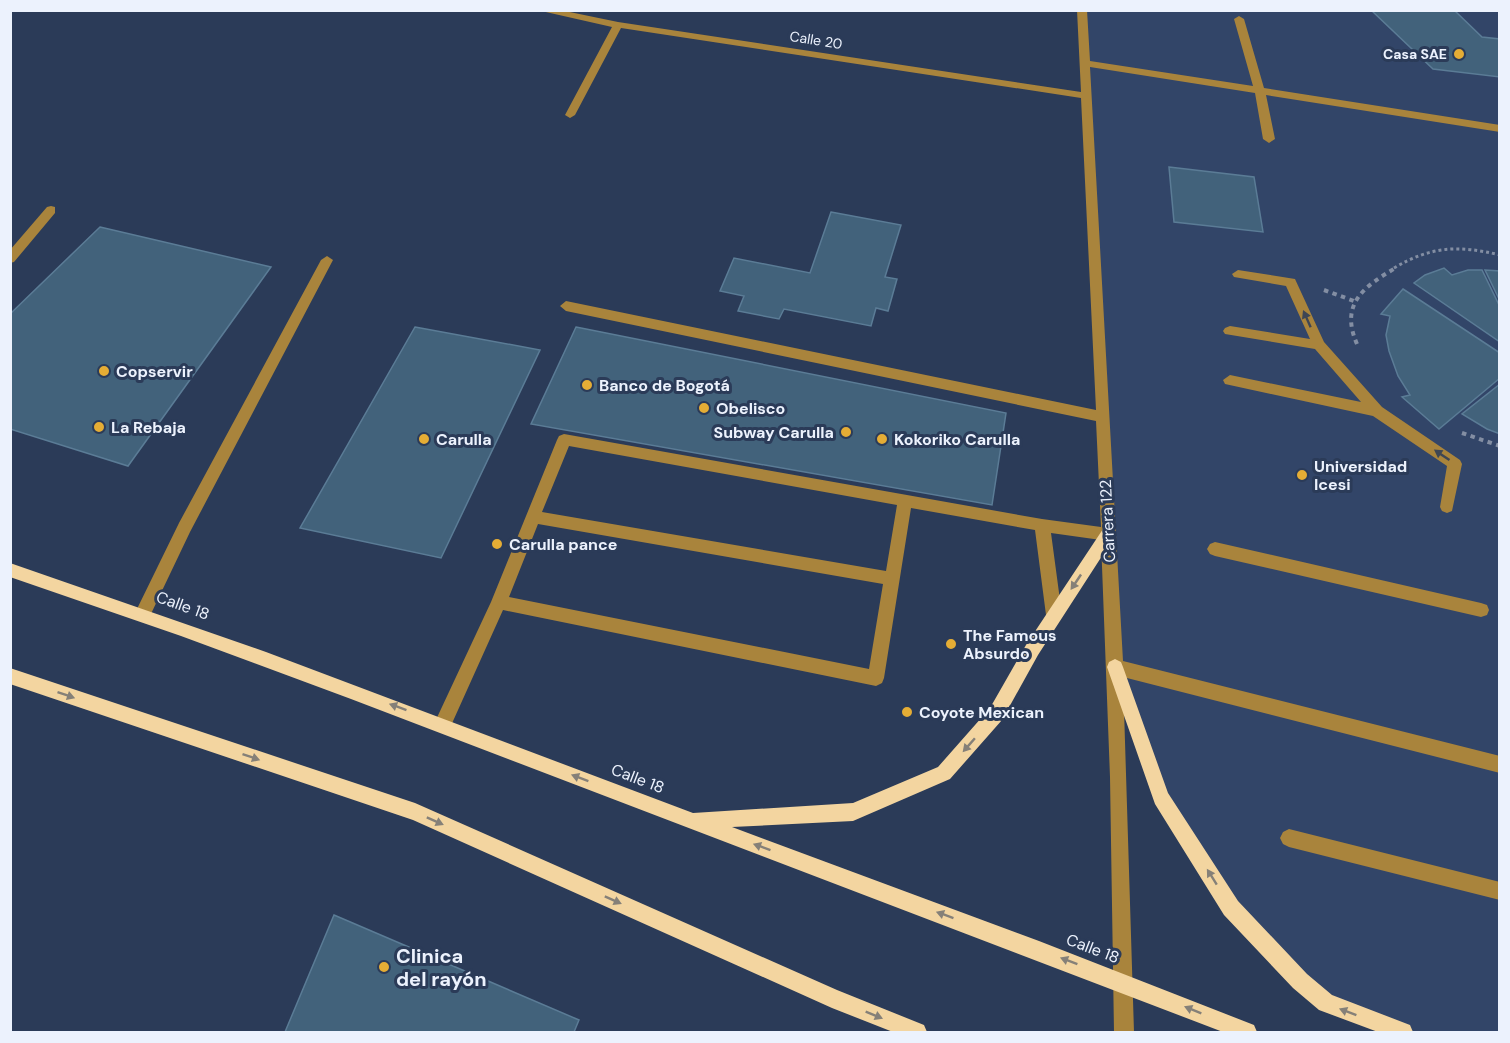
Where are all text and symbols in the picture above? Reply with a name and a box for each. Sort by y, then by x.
street label: Calle 20 [788,27,844,53]
place label: Casa SAE [1383,45,1447,63]
marker: Casa SAE [1452,47,1466,61]
one-way arrow [1303,311,1312,328]
place label: Copservir [116,361,193,382]
marker: Copservir [97,364,111,378]
place label: Banco de Bogotá [599,375,730,396]
marker: Banco de Bogotá [580,378,594,392]
place label: Obelisco [716,398,785,419]
marker: Obelisco [697,401,711,415]
place label: La Rebaja [111,417,186,438]
marker: La Rebaja [92,420,106,434]
place label: Subway Carulla [714,422,834,443]
marker: Subway Carulla [839,425,853,439]
place label: Carulla [436,429,492,450]
place label: Kokoriko Carulla [894,429,1020,450]
marker: Carulla [417,432,431,446]
marker: Kokoriko Carulla [875,432,889,446]
one-way arrow [1434,450,1450,461]
place label: Universidad Icesi [1314,456,1407,495]
marker: Universidad Icesi [1295,468,1309,482]
street label: Carrera 122 [1095,479,1120,563]
place label: Carulla pance [509,534,617,555]
marker: Carulla pance [490,537,504,551]
one-way arrow [1070,574,1081,591]
street label: Calle 18 [153,586,212,625]
place label: The Famous Absurdo [963,625,1057,664]
marker: The Famous Absurdo [944,637,958,651]
one-way arrow [57,691,75,700]
one-way arrow [389,702,407,712]
place label: Coyote Mexican [919,702,1044,723]
marker: Coyote Mexican [900,705,914,719]
one-way arrow [963,737,976,752]
one-way arrow [242,753,260,762]
street label: Calle 18 [608,759,667,798]
one-way arrow [571,772,589,782]
one-way arrow [426,816,444,826]
one-way arrow [753,842,771,852]
one-way arrow [1206,869,1217,885]
one-way arrow [604,896,622,906]
one-way arrow [936,909,954,919]
street label: Calle 18 [1063,929,1122,968]
place label: Clinica del rayón [396,943,486,992]
one-way arrow [1060,956,1078,966]
marker: Clinica del rayón [377,960,391,974]
one-way arrow [1183,1005,1201,1015]
one-way arrow [1339,1007,1357,1016]
one-way arrow [865,1011,883,1020]

